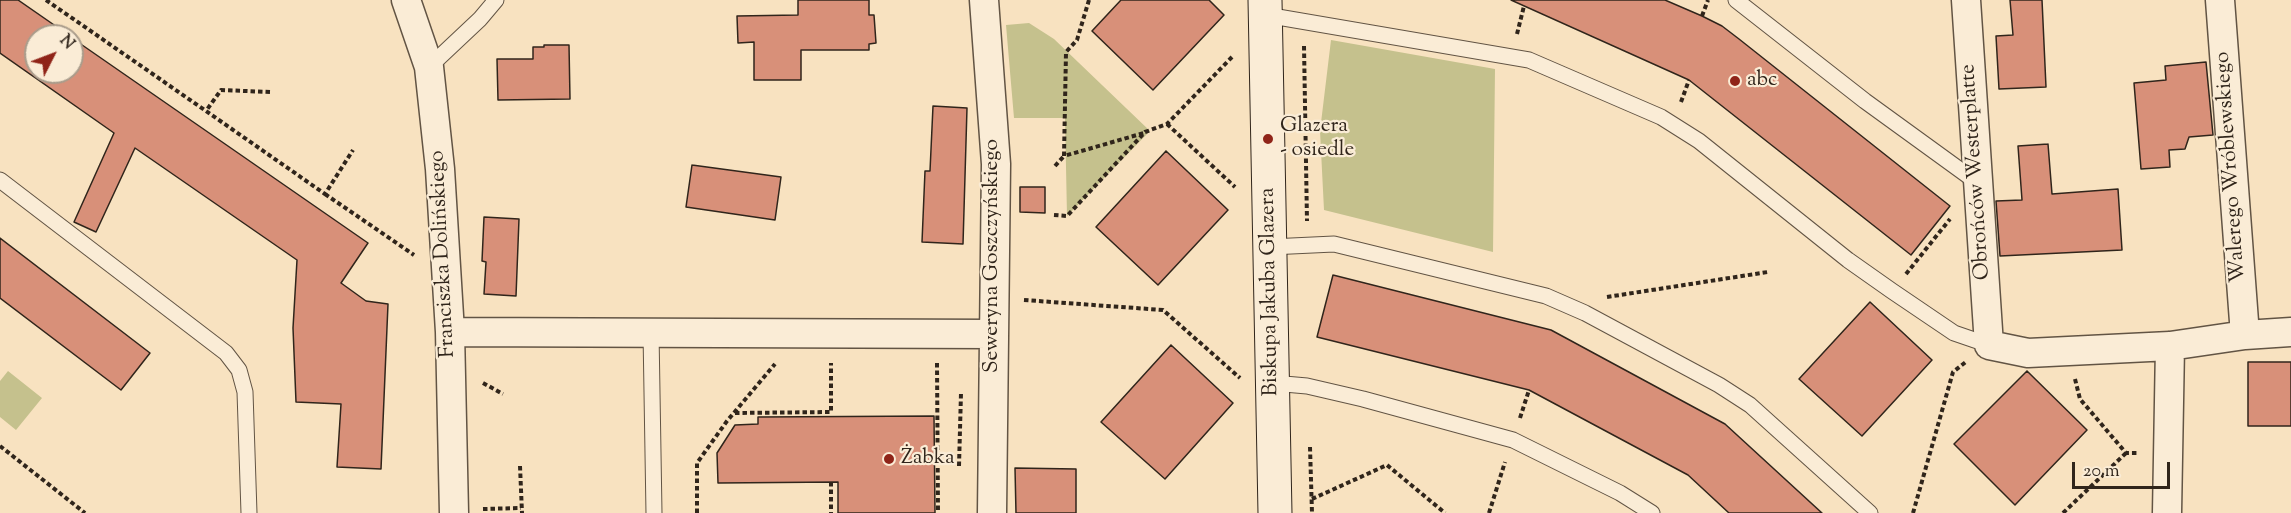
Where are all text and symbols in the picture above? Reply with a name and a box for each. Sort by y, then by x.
north arrow [24,24,84,84]
text: N [53,31,79,55]
street label: Walerego Wróblewskiego [2211,51,2253,283]
street label: Obrońców Westerplatte [1957,63,1997,281]
place label: abc [1747,68,1777,94]
marker: abc [1728,74,1742,88]
place label: Glazera - osiedle [1280,114,1354,164]
marker: Glazera - osiedle [1261,132,1275,146]
street label: Seweryna Goszczyńskiego [980,139,1006,373]
street label: Franciszka Dolińskiego [426,150,462,358]
street label: Biskupa Jakuba Glazera [1257,187,1285,397]
place label: Żabka [901,446,955,472]
scale bar [2075,450,2172,488]
marker: Żabka [882,452,896,466]
text: 20 m [2083,459,2120,485]

